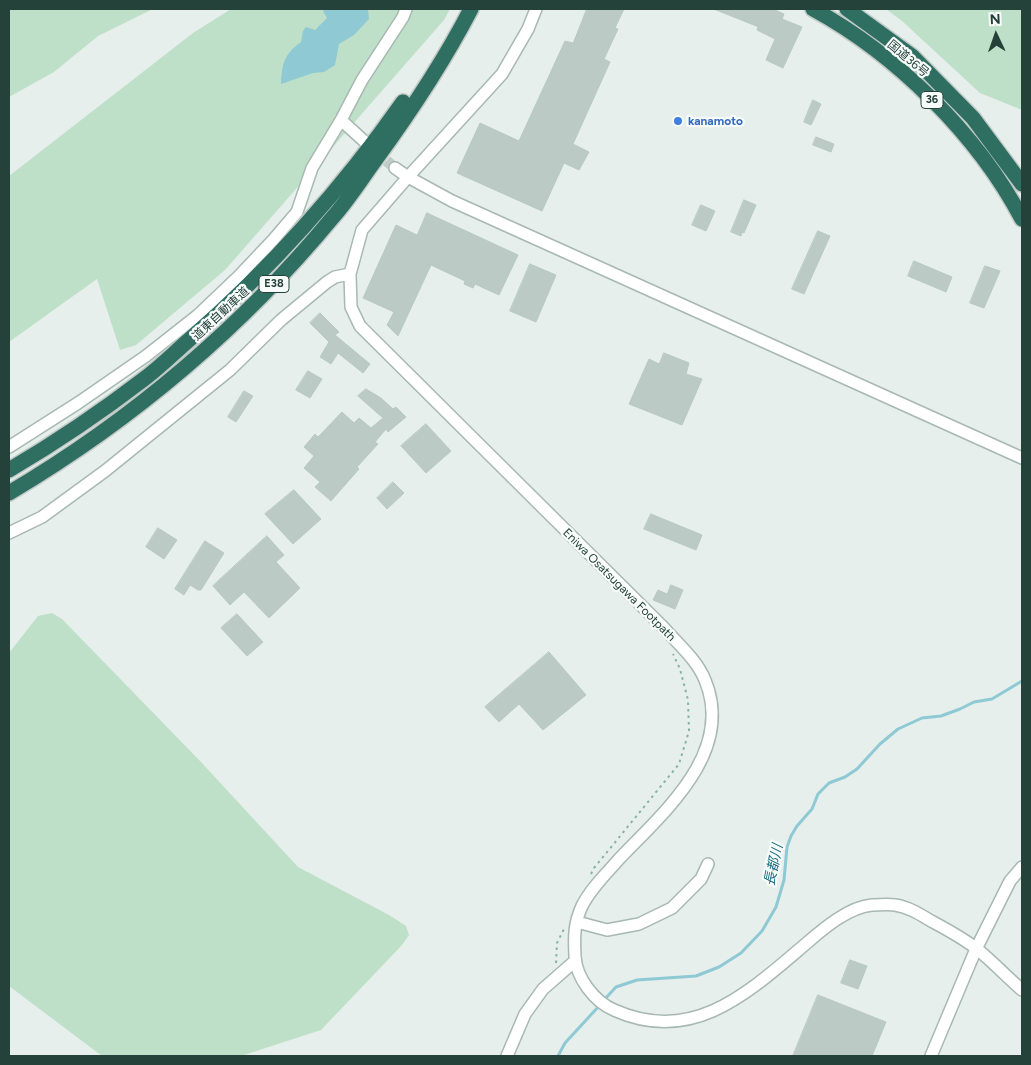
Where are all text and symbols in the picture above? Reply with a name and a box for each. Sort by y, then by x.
north arrow [971,10,1021,60]
text: N [989,11,1001,28]
street label: 国道36号 [884,38,932,80]
road number: 36 [921,92,943,108]
place label: kanamoto [688,114,743,128]
marker: kanamoto [672,115,684,127]
road number: E38 [259,276,289,292]
street label: 道東自動車道 [190,284,252,344]
street label: Eniwa Osatsugawa Footpath [560,526,678,644]
water label: 長都川 [761,843,787,887]

